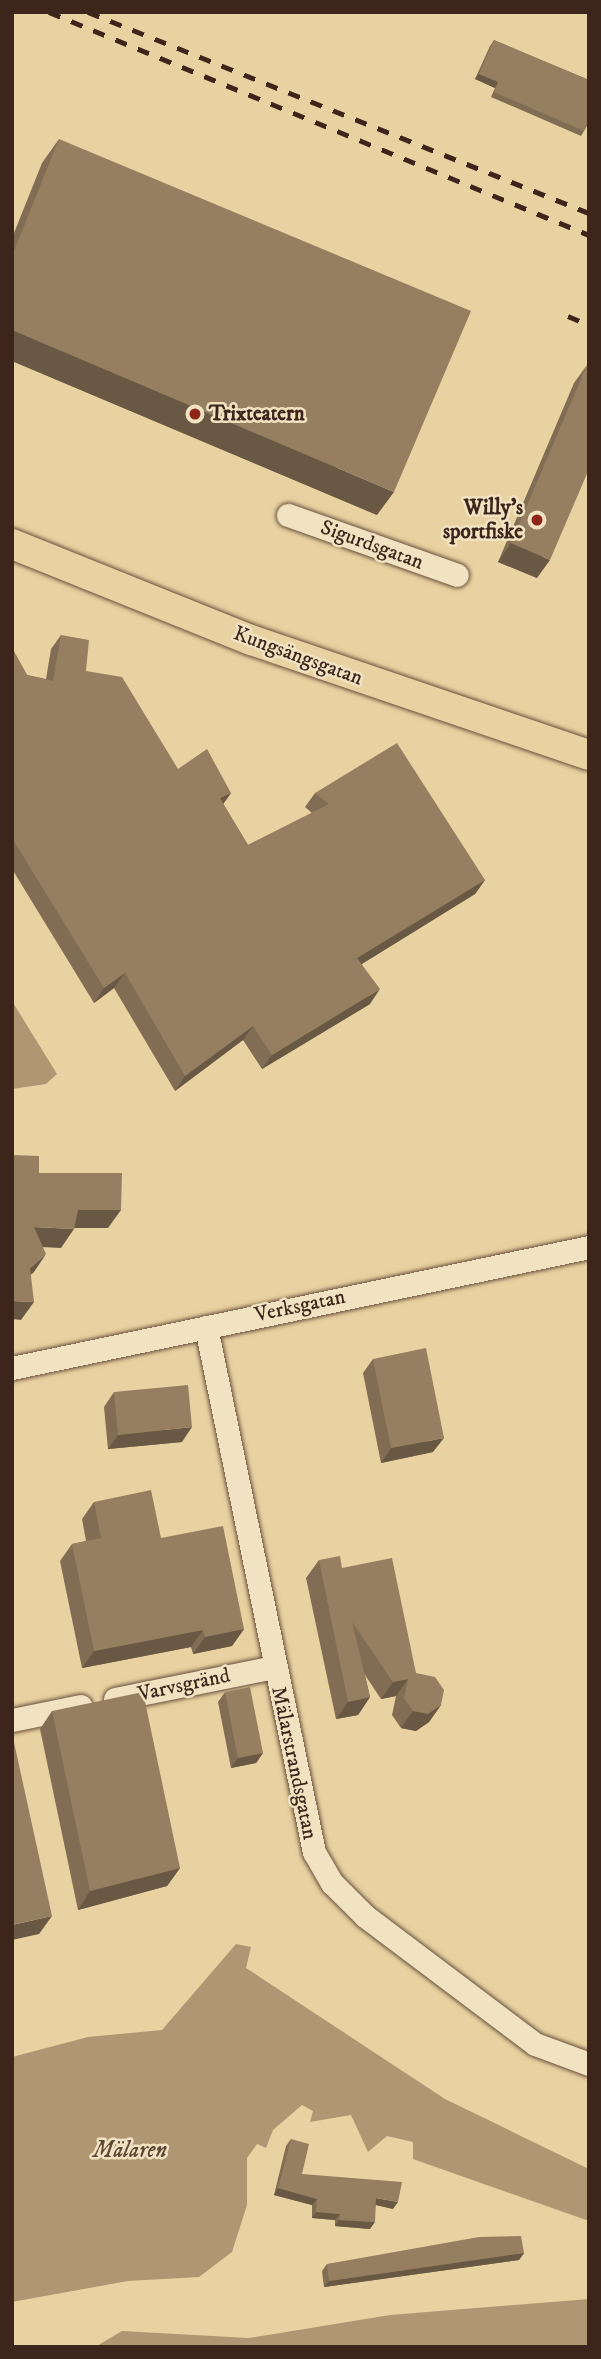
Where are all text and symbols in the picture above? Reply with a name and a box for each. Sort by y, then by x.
place label: Trixteatern [209,401,305,427]
marker: Trixteatern [187,406,203,422]
place label: Willy's sportfiske [443,495,523,545]
marker: Willy's sportfiske [529,512,545,528]
street label: Sigurdsgatan [317,515,427,575]
street label: Kungsängsgatan [230,621,366,691]
street label: Verksgatan [252,1284,348,1328]
street label: Varvsgränd [136,1663,232,1707]
street label: Mälarstrandsgatan [265,1684,323,1842]
water label: Mälaren [93,2137,167,2165]

